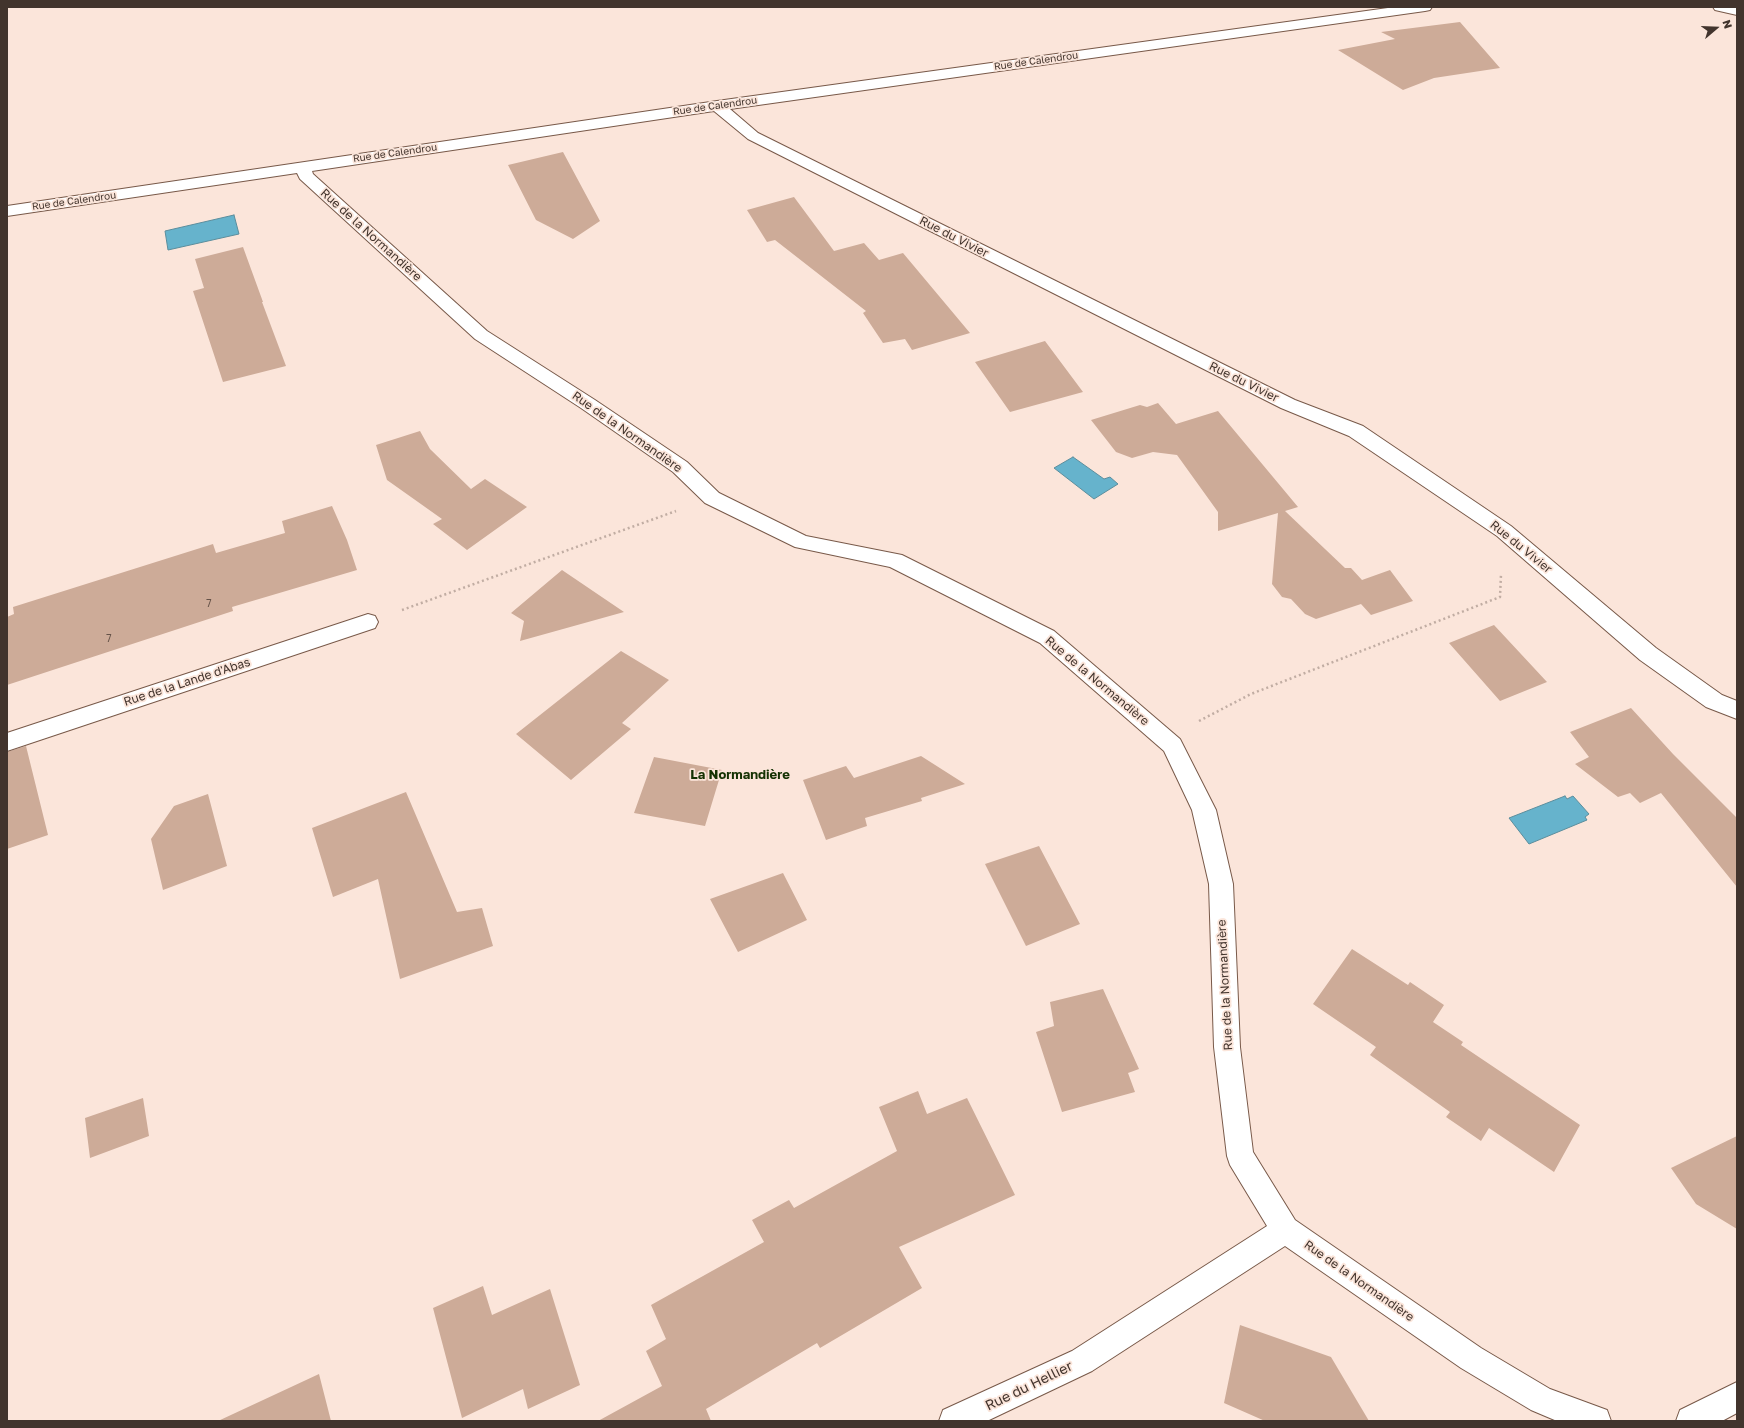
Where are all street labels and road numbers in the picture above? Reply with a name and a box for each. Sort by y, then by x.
street label: Rue de Calendrou [993,49,1079,73]
street label: Rue de Calendrou [672,94,758,118]
street label: Rue de Calendrou [352,141,438,165]
street label: Rue de la Normandière [318,186,424,284]
street label: Rue de Calendrou [31,189,117,213]
street label: Rue du Vivier [917,213,991,261]
street label: Rue du Vivier [1207,359,1281,405]
street label: Rue de la Normandière [569,389,685,475]
street label: Rue du Vivier [1487,518,1555,576]
street label: Rue de la Normandière [1042,633,1152,729]
street label: Rue de la Lande d'Abas [122,655,252,709]
street label: Rue de la Normandière [1214,919,1236,1051]
street label: Rue de la Normandière [1301,1238,1417,1324]
street label: Rue du Hellier [983,1358,1075,1414]

